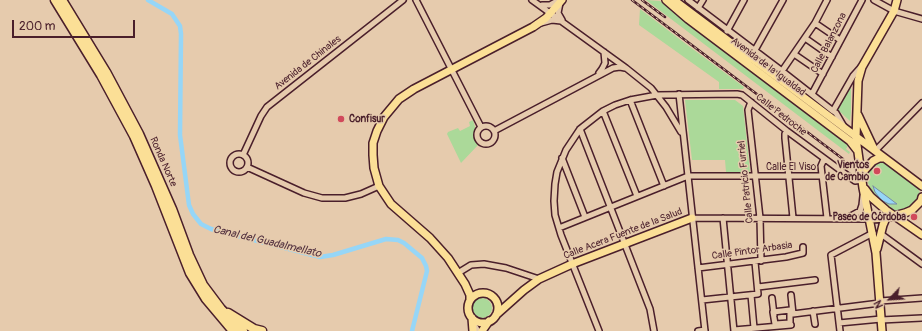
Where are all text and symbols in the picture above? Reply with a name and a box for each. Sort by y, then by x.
street label: Calle Balanzona [809,11,849,75]
scale bar [14,12,137,38]
text: 200 m [19,19,55,34]
street label: Avenida de Chinales [272,33,344,93]
street label: Avenida de la Igualdad [728,35,808,99]
street label: Calle Pedroche [753,91,809,139]
place label: Confisur [349,113,385,125]
marker: Confisur [336,114,346,124]
street label: Ronda Norte [147,135,179,189]
street label: Calle Patricio Furriel [736,140,756,224]
place label: Vientos de Cambio [825,159,869,182]
street label: Calle El Viso [766,161,816,173]
marker: Vientos de Cambio [872,166,882,176]
street label: Calle Acera Fuente de la Salud [562,206,684,262]
place label: Paseo de Córdoba [833,211,906,223]
marker: Paseo de Córdoba [909,212,919,222]
water label: Canal del Guadalmellato [212,223,322,261]
street label: Calle Pintor Arbasia [711,239,793,263]
north arrow [870,279,910,319]
text: N [871,298,886,310]

